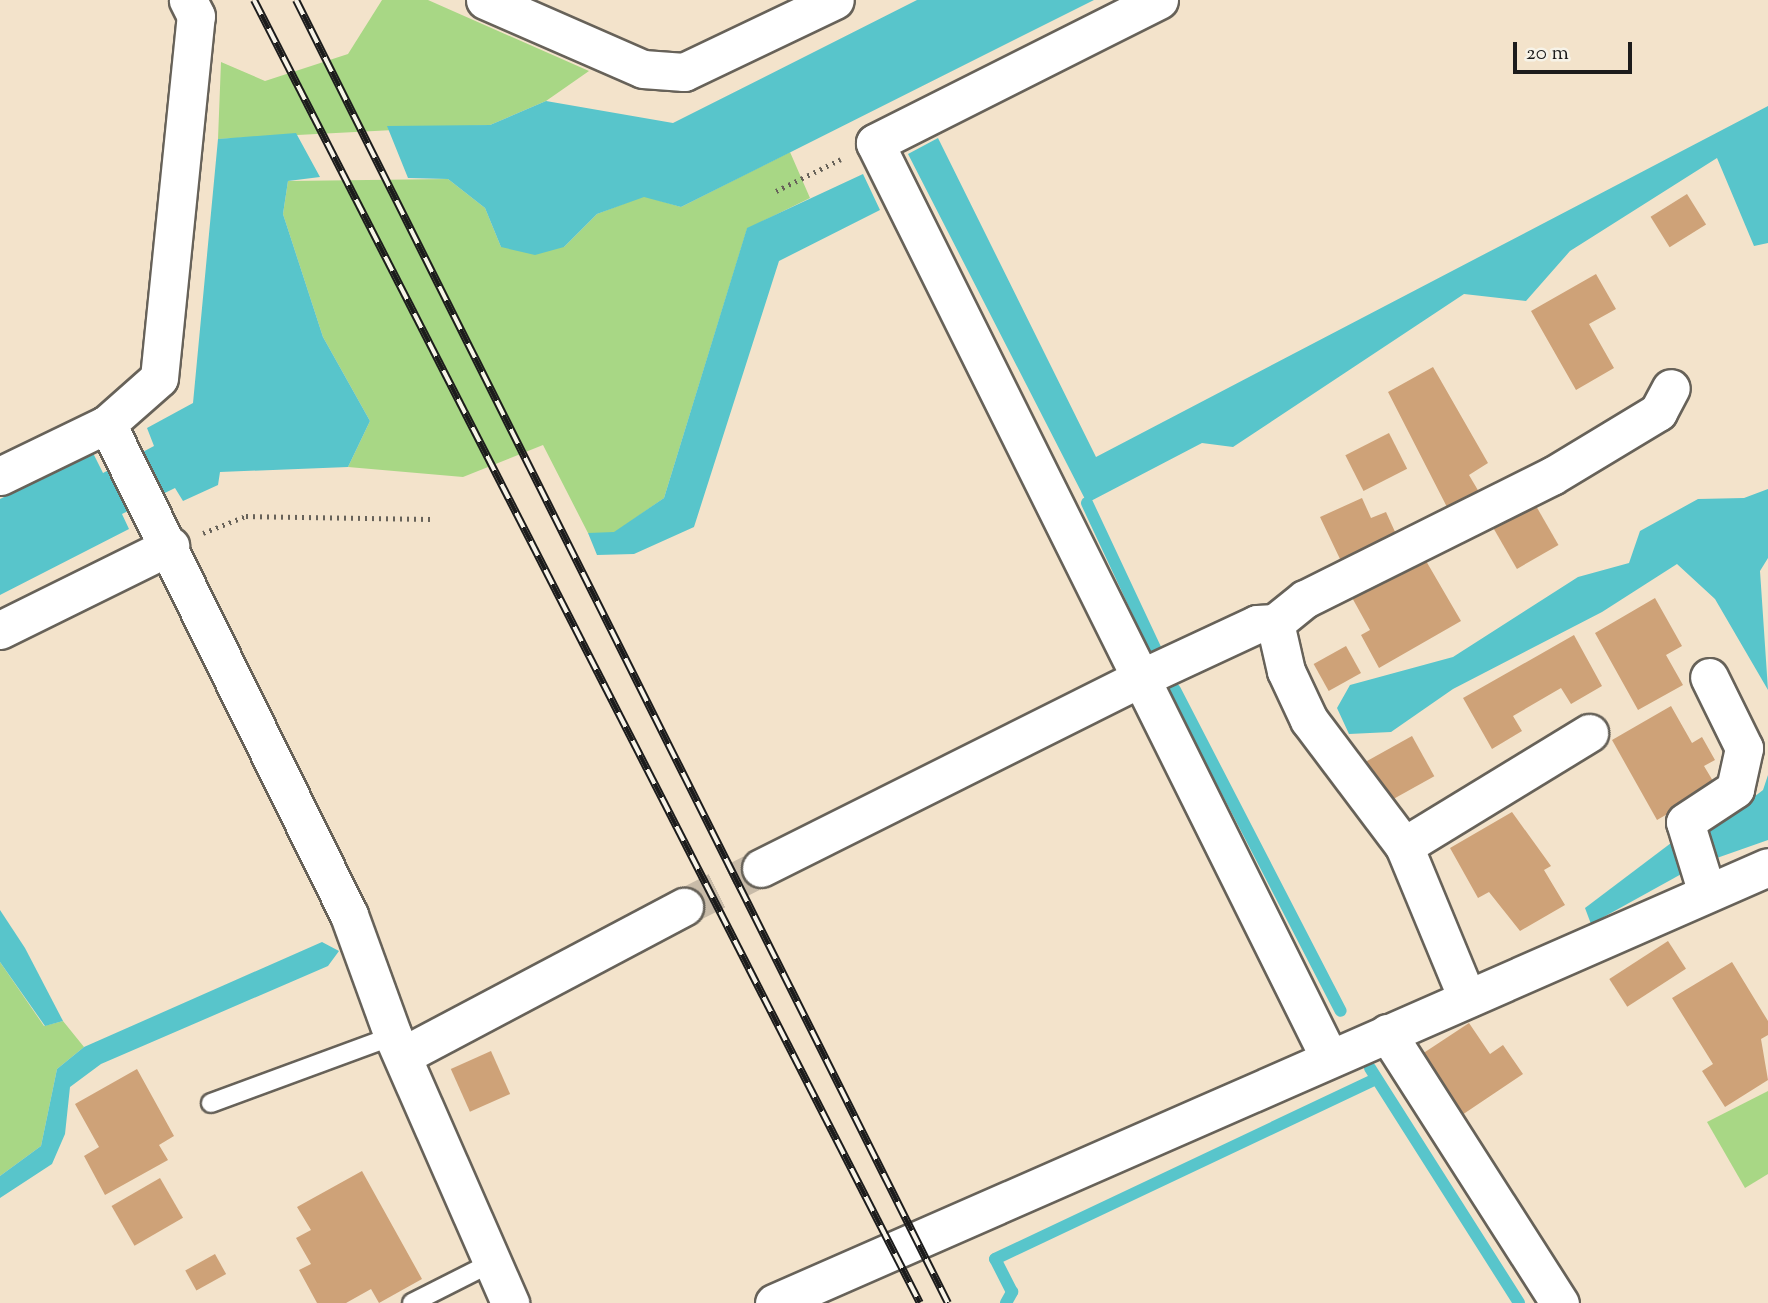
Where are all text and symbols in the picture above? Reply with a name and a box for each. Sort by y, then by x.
scale bar [1516,28,1635,72]
text: 20 m [1526,39,1569,69]

